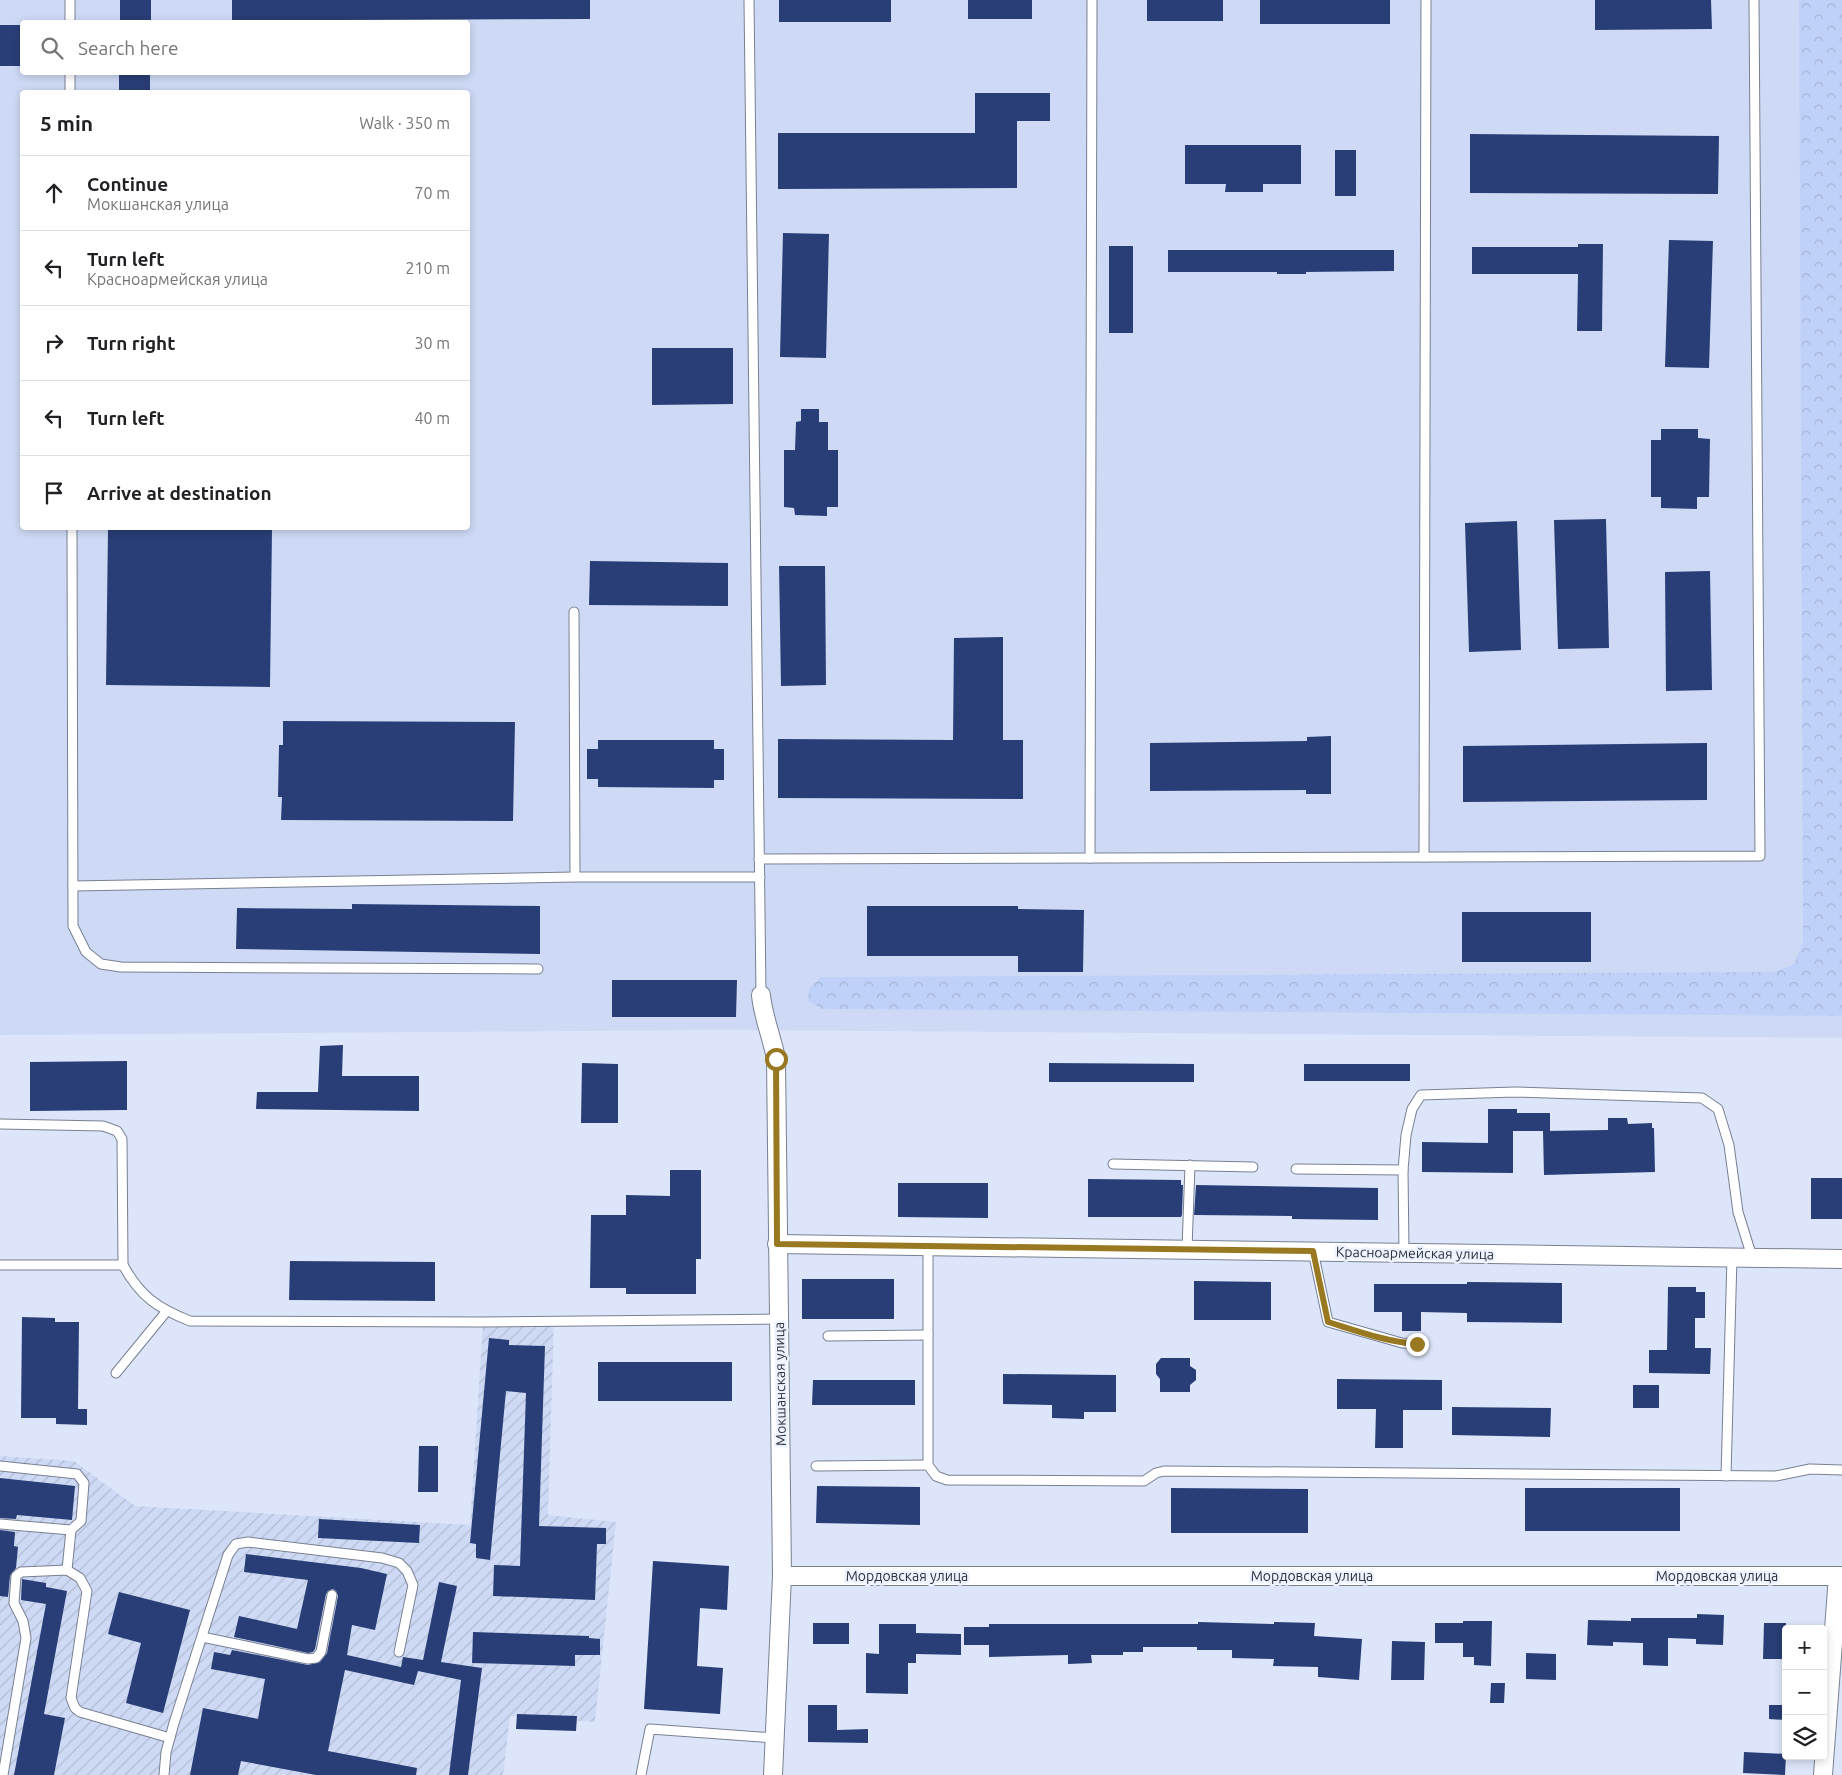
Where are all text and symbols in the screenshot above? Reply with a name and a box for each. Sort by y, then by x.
search box [20,20,470,75]
icon: search [38,34,66,62]
text: Search here [78,37,178,59]
text: 5 min [40,111,93,135]
text: Walk · 350 m [359,114,450,132]
text: Continue [87,173,168,195]
icon: ahead [40,179,68,207]
text: 70 m [414,184,450,202]
text: Мокшанская улица [87,195,229,213]
text: Turn left [87,248,165,270]
icon: left [40,254,68,282]
text: 210 m [405,259,450,277]
text: Красноармейская улица [87,270,268,288]
icon: right [40,329,68,357]
text: Turn right [87,332,175,354]
text: 30 m [414,334,450,352]
icon: left [40,404,68,432]
text: Turn left [87,407,165,429]
text: 40 m [414,409,450,427]
icon: arrive [40,479,68,507]
text: Arrive at destination [87,482,272,504]
route start [765,1048,788,1071]
street label: Красноармейская улица [1336,1244,1494,1262]
street label: Мокшанская улица [771,1322,789,1446]
route end [1406,1333,1429,1356]
street label: Мордовская улица [846,1568,968,1584]
street label: Мордовская улица [1251,1568,1373,1584]
street label: Мордовская улица [1656,1568,1778,1584]
map controls [1782,1625,1827,1760]
button: + [1782,1625,1827,1670]
button: − [1782,1670,1827,1715]
button: layers [1782,1715,1827,1760]

